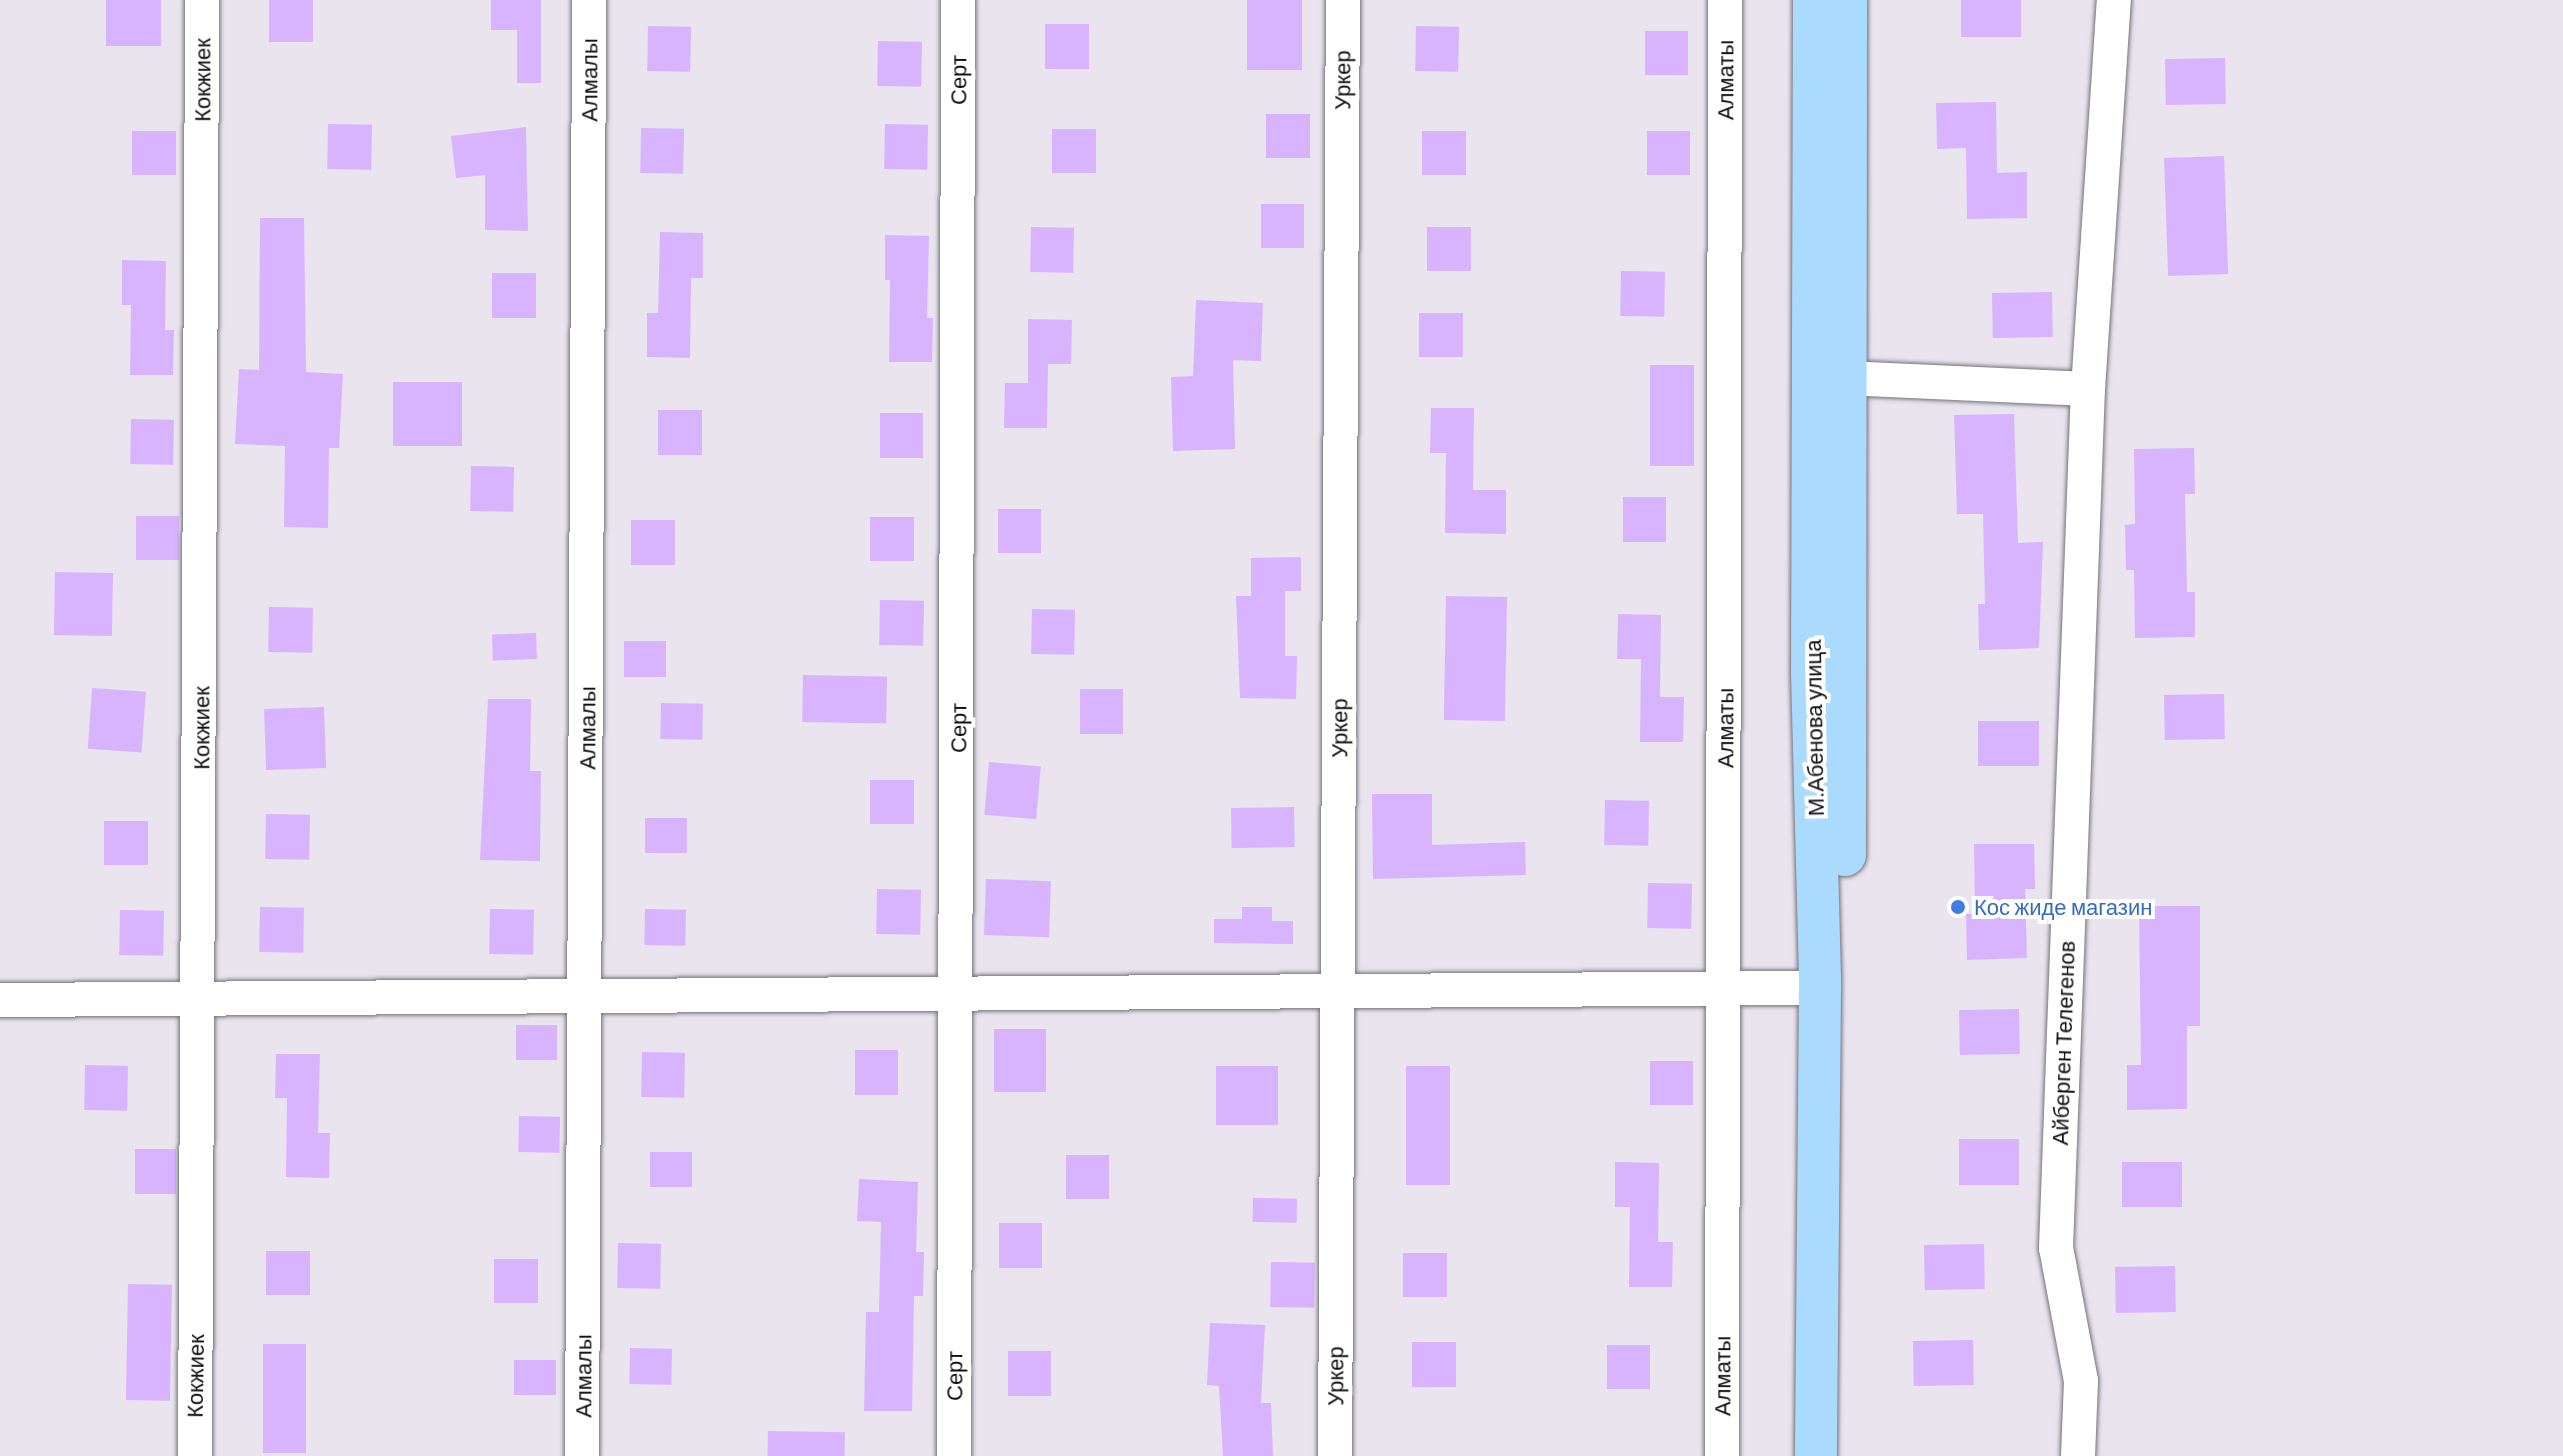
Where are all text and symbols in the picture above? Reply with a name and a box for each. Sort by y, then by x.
street label: Кокжиек [189,38,215,122]
street label: Алмалы [576,38,602,122]
street label: Алматы [1712,40,1738,120]
street label: Уркер [1329,50,1355,110]
street label: Серт [945,55,971,105]
street label: М.Абенова улица [1799,639,1829,817]
street label: Кокжиек [188,686,214,770]
street label: Алмалы [574,686,600,770]
street label: Алматы [1712,688,1738,768]
street label: Уркер [1326,698,1352,758]
street label: Серт [945,703,971,753]
place label: Кос жиде магазин [1974,894,2152,920]
marker: Кос жиде магазин [1949,898,1967,916]
street label: Айберген Телегенов [2046,940,2080,1146]
street label: Кокжиек [181,1334,209,1418]
street label: Алмалы [570,1334,596,1418]
street label: Алматы [1709,1336,1735,1416]
street label: Уркер [1322,1346,1348,1406]
street label: Серт [941,1351,967,1401]

